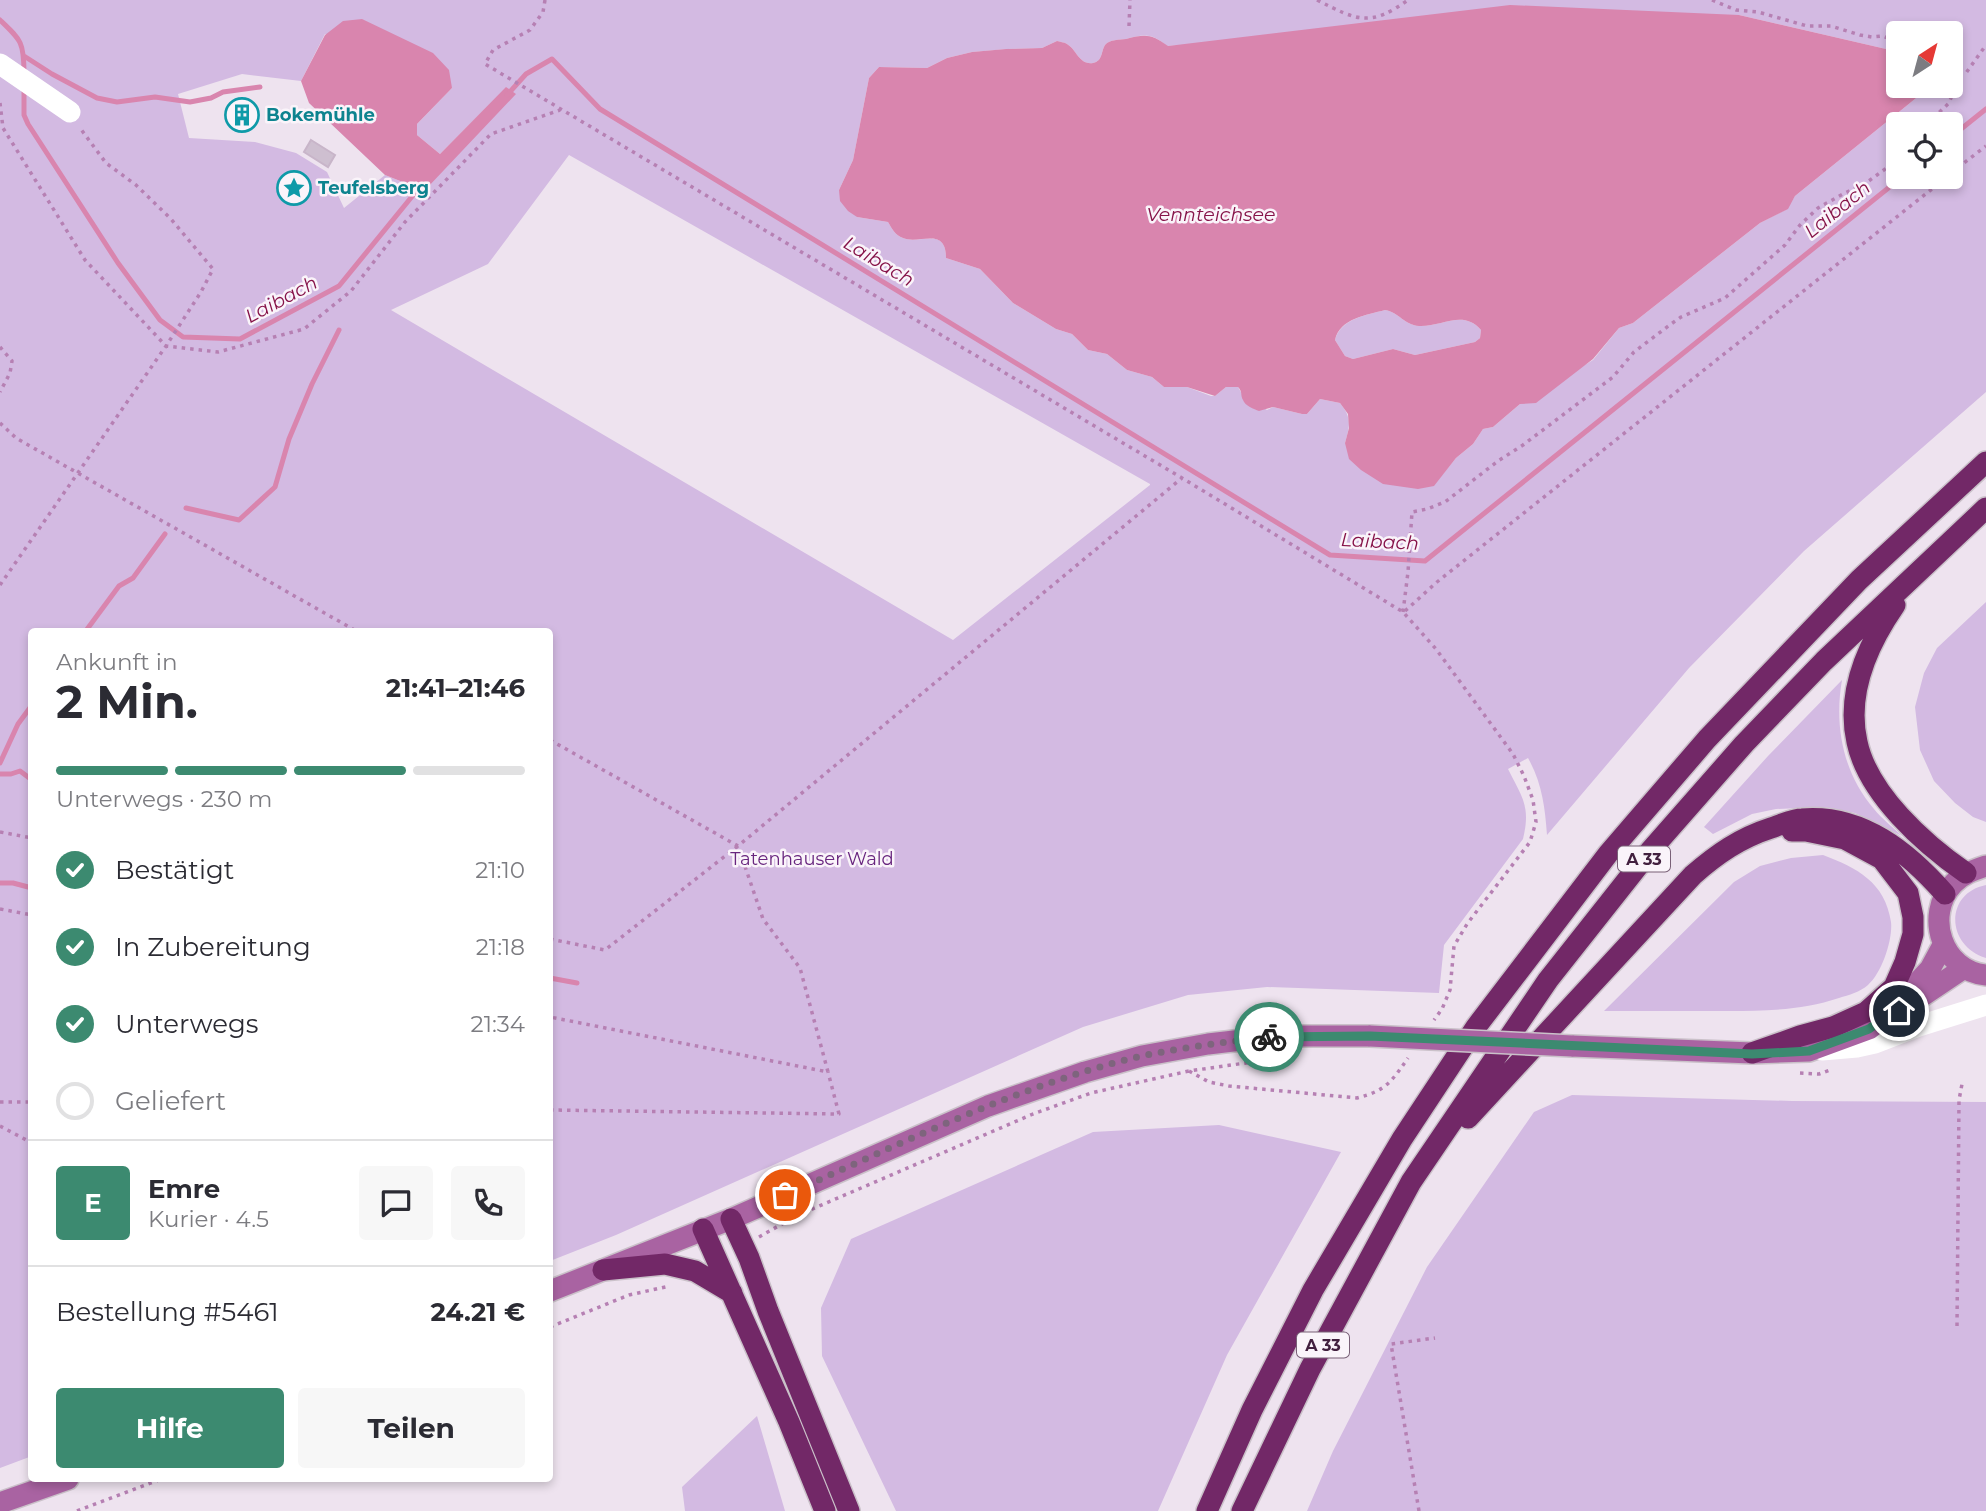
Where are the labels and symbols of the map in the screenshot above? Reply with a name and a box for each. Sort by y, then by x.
north arrow [1886,21,1964,98]
building icon: Bokemühle [223,96,261,134]
place label: Bokemühle [266,104,375,126]
place icon: Teufelsberg [275,169,313,207]
water label: Laibach [1800,176,1875,243]
place label: Teufelsberg [318,177,429,199]
water label: Vennteichsee [1147,203,1275,226]
water label: Laibach [839,231,918,291]
water label: Laibach [241,271,321,328]
water label: Laibach [1340,528,1420,555]
road number: A 33 [1618,846,1670,872]
park label: Tatenhauser Wald [730,848,894,870]
pin [1869,981,1929,1041]
courier [1234,1002,1304,1072]
pin [755,1165,815,1225]
road number: A 33 [1297,1332,1349,1358]

